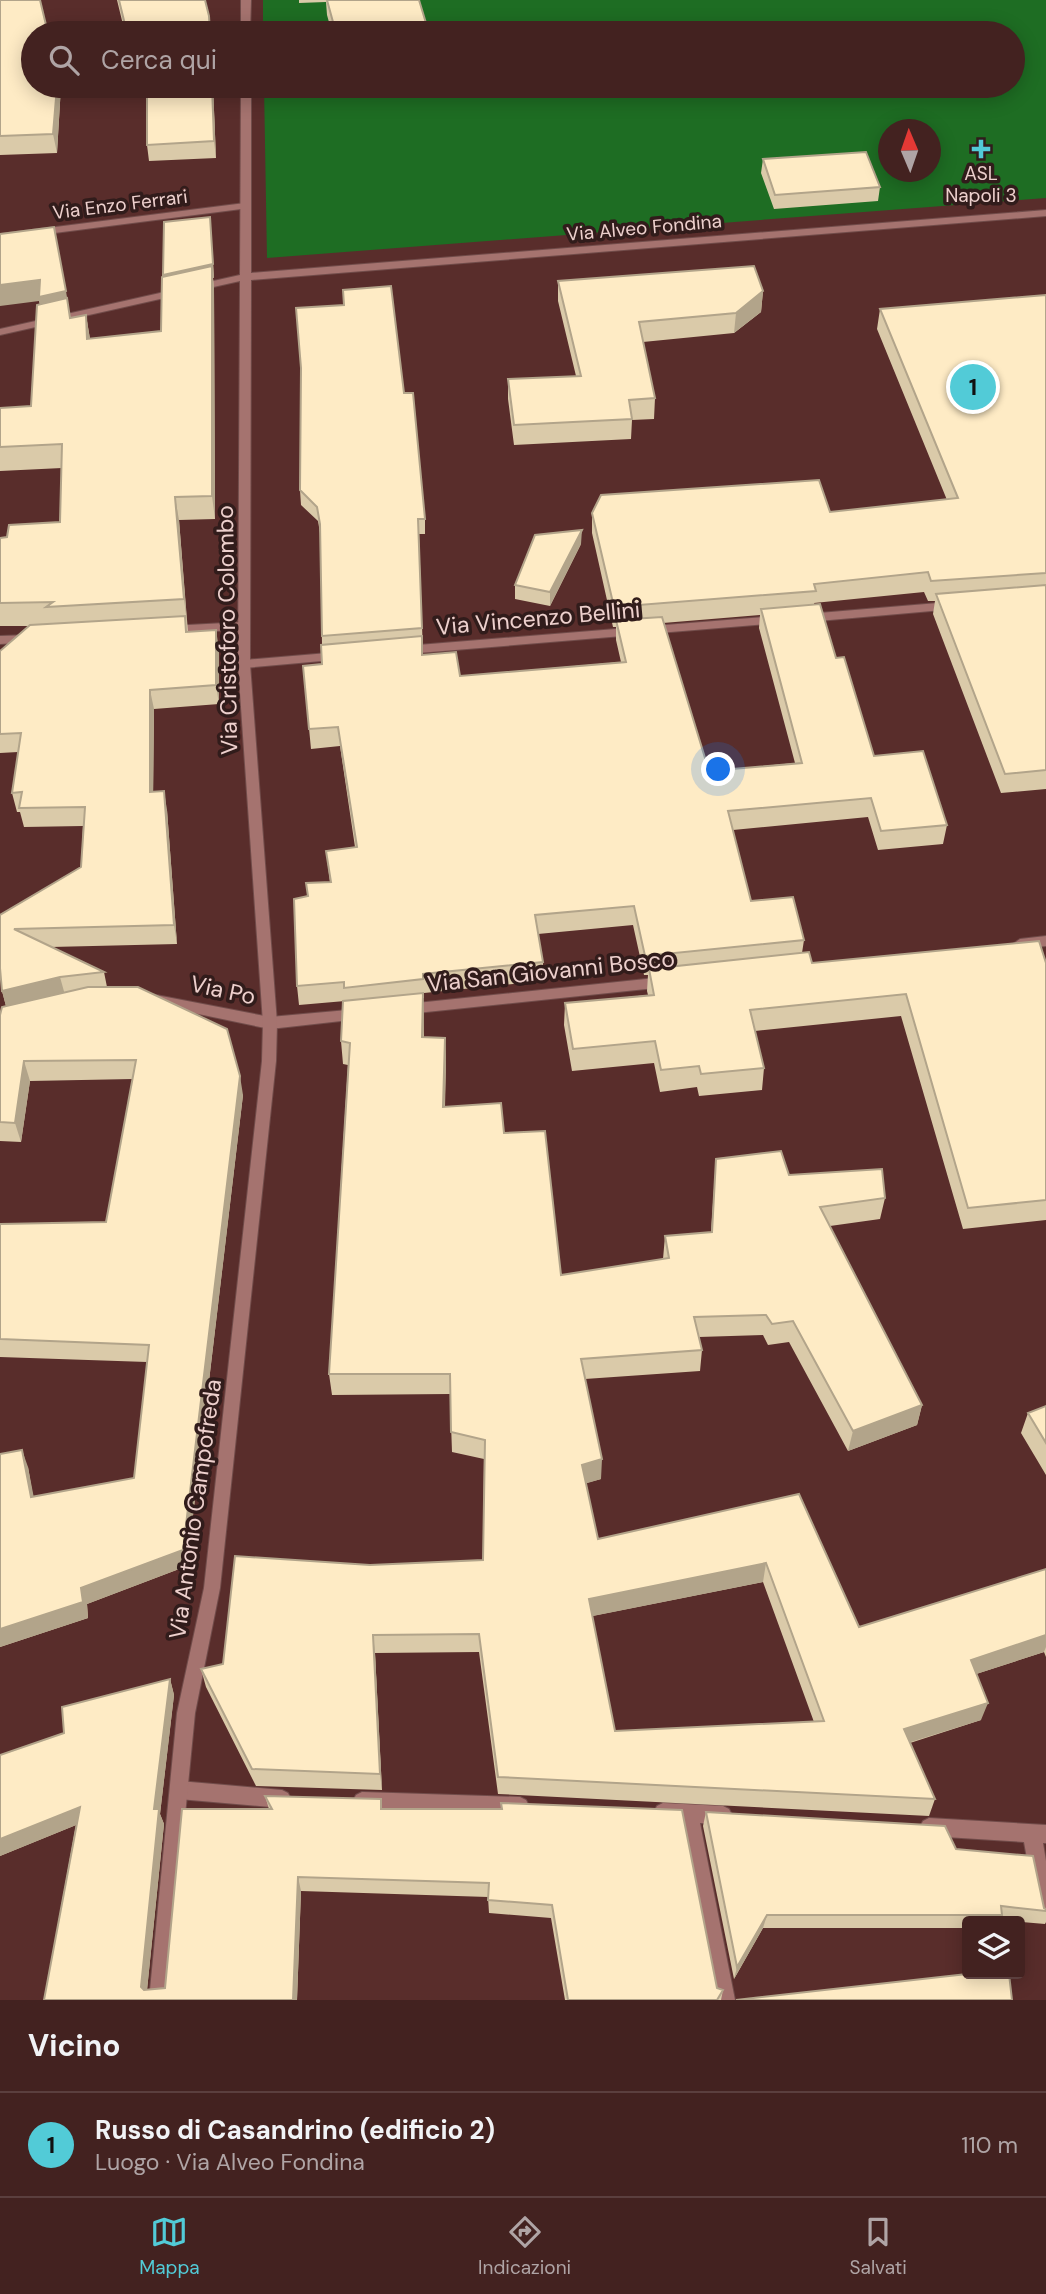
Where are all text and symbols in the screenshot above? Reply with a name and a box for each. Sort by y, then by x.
search box [21,21,1025,98]
icon: search [45,41,83,79]
text: Cerca qui [101,43,217,77]
north arrow [878,119,941,182]
marker: ASL Napoli 3 [971,139,991,159]
place label: ASL Napoli 3 [945,161,1017,208]
street label: Via Enzo Ferrari [51,184,189,225]
street label: Via Alveo Fondina [565,208,723,247]
pin: 1 [950,361,996,413]
street label: Via Cristoforo Colombo [210,505,244,755]
street label: Via Vincenzo Bellini [435,594,641,642]
your location [701,752,735,786]
street label: Via San Giovanni Bosco [426,943,676,999]
street label: Via Po [188,968,258,1012]
street label: Via Antonio Campofreda [162,1377,228,1641]
map controls [962,1916,1025,1979]
button: layers [962,1916,1025,1979]
text: Vicino [28,2026,121,2065]
text: Russo di Casandrino (edificio 2) [95,2113,495,2147]
text: 1 [47,2130,55,2160]
text: 110 m [961,2130,1018,2160]
text: Luogo · Via Alveo Fondina [95,2147,365,2177]
tab: Mappa [139,2213,200,2280]
tab: Indicazioni [478,2213,571,2280]
tab: Salvati [850,2213,907,2280]

